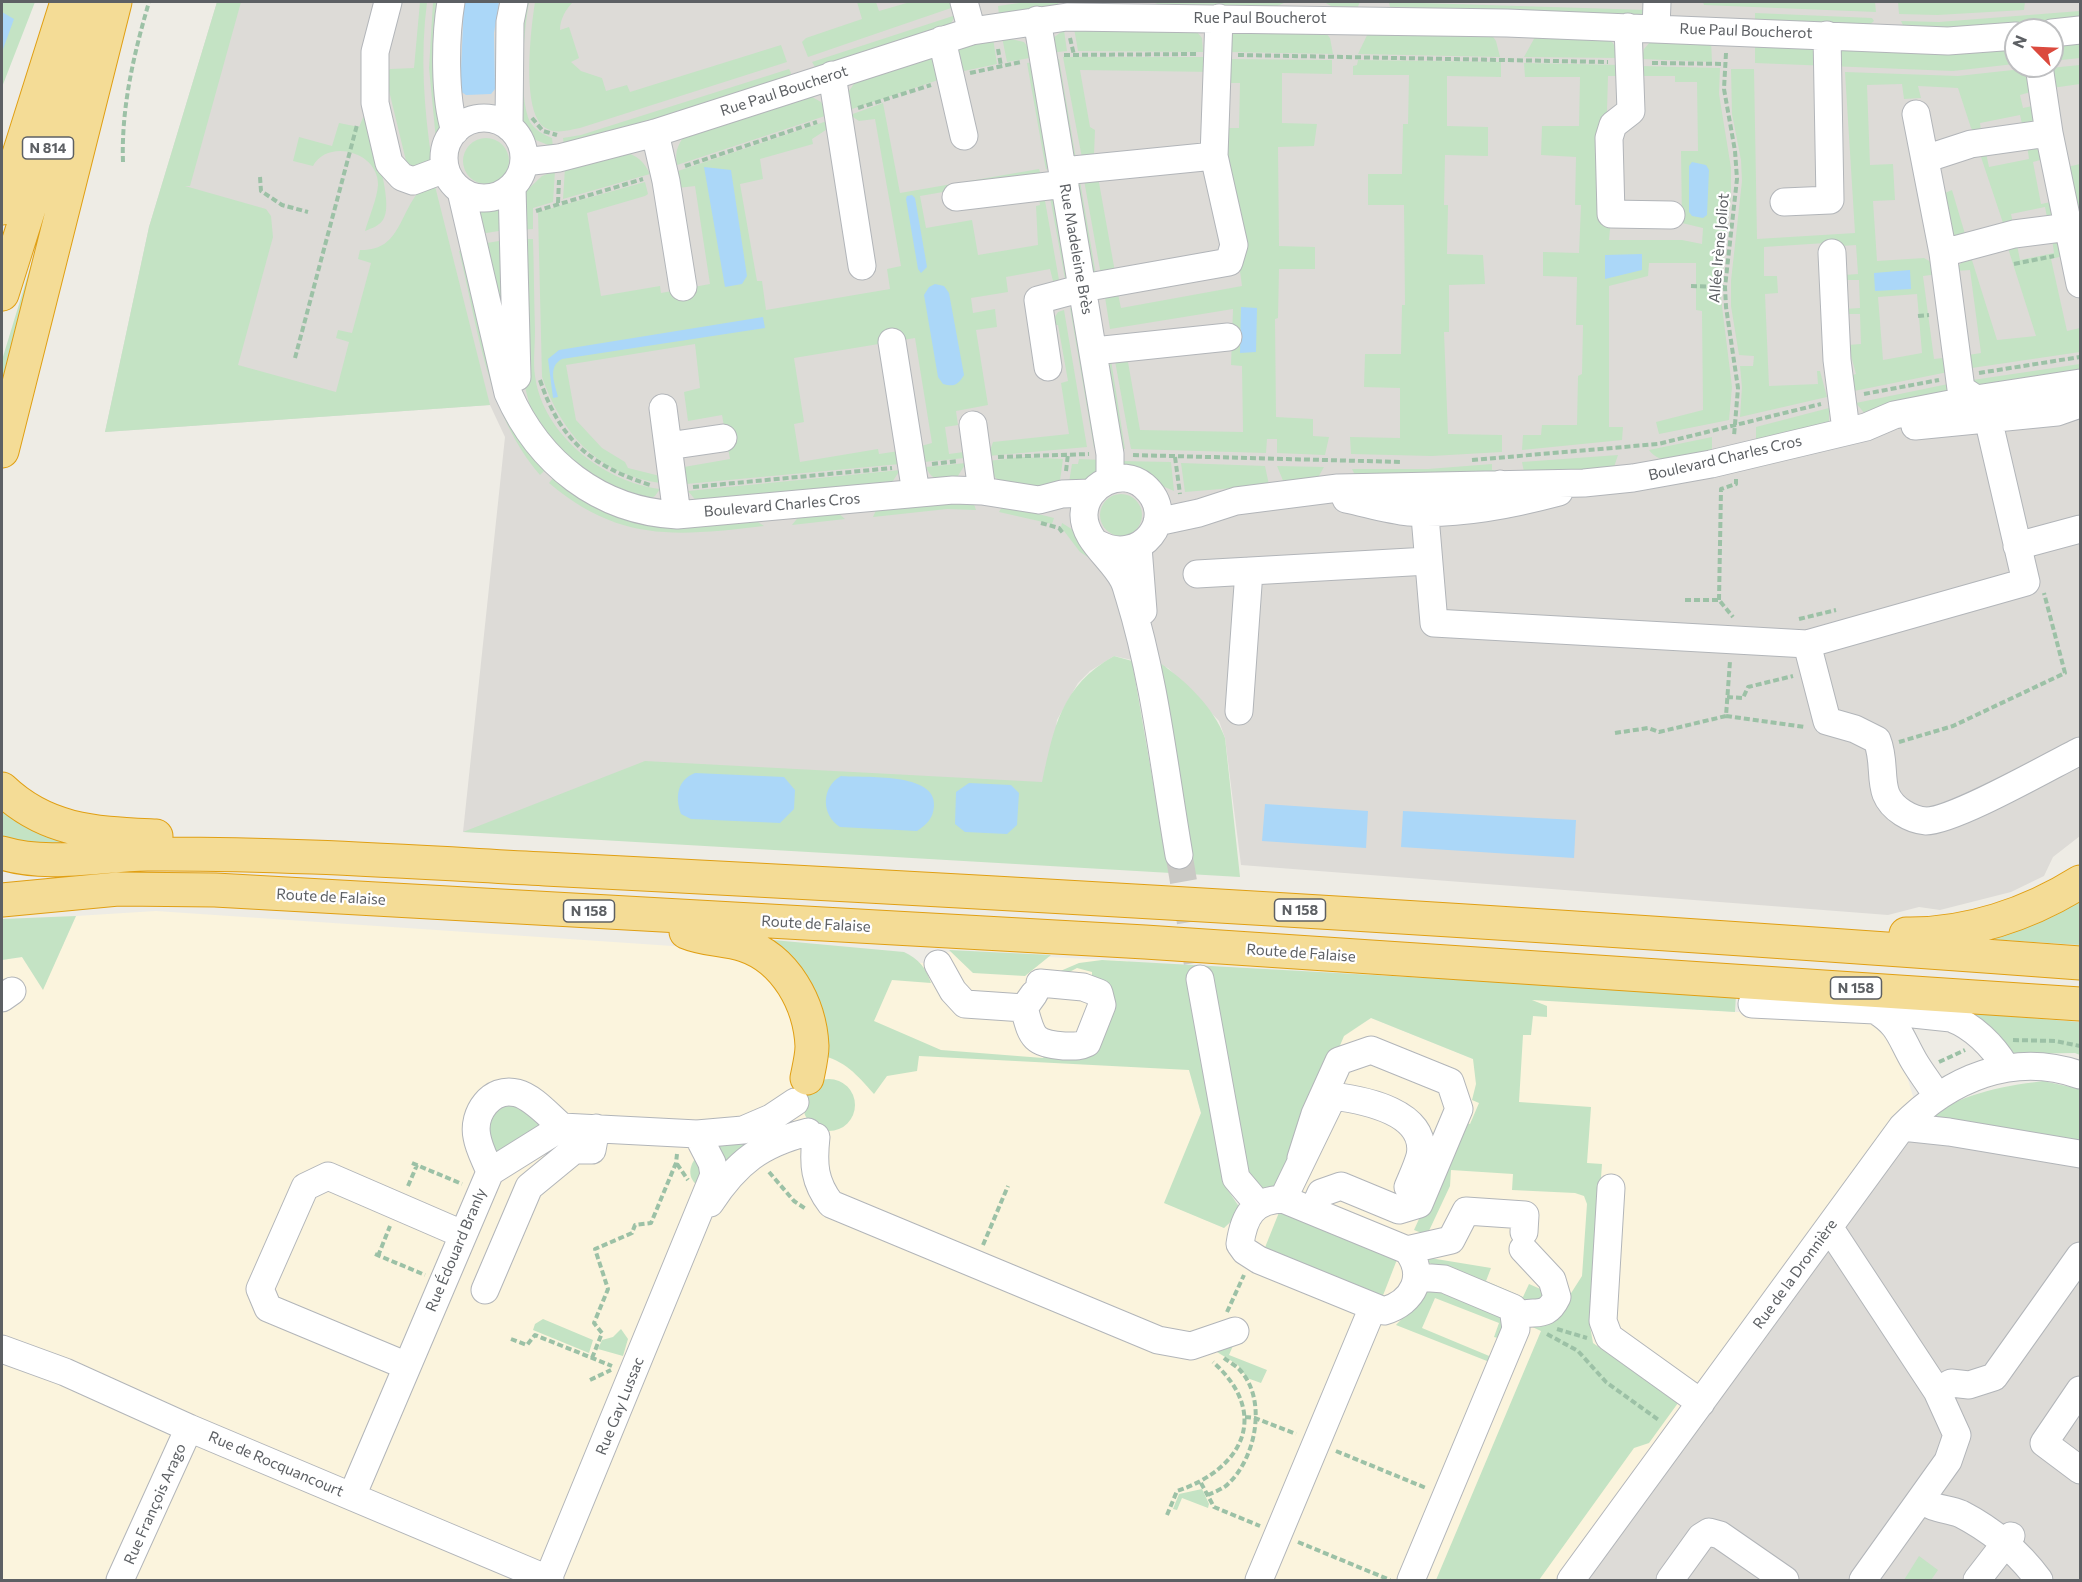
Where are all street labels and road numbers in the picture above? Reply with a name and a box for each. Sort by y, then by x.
street label: Rue Paul Boucherot [1193,9,1327,27]
street label: Rue Paul Boucherot [1679,20,1813,42]
street label: Rue Paul Boucherot [718,62,850,120]
road number: N 814 [22,137,74,159]
street label: Rue Madeleine Brès [1056,182,1096,316]
street label: Allée Irène Joliot [1705,192,1733,304]
street label: Boulevard Charles Cros [1646,432,1804,484]
street label: Boulevard Charles Cros [703,489,861,521]
street label: Route de Falaise [276,885,386,909]
road number: N 158 [1274,899,1326,921]
road number: N 158 [564,900,614,922]
street label: Route de Falaise [761,912,871,936]
street label: Route de Falaise [1246,940,1356,966]
road number: N 158 [1830,977,1882,999]
street label: Rue Édouard Branly [422,1185,490,1315]
street label: Rue de la Dronnière [1749,1216,1841,1332]
street label: Rue Gay Lussac [592,1354,648,1458]
street label: Rue de Rocquancourt [206,1427,346,1501]
street label: Rue François Arago [120,1441,190,1567]

